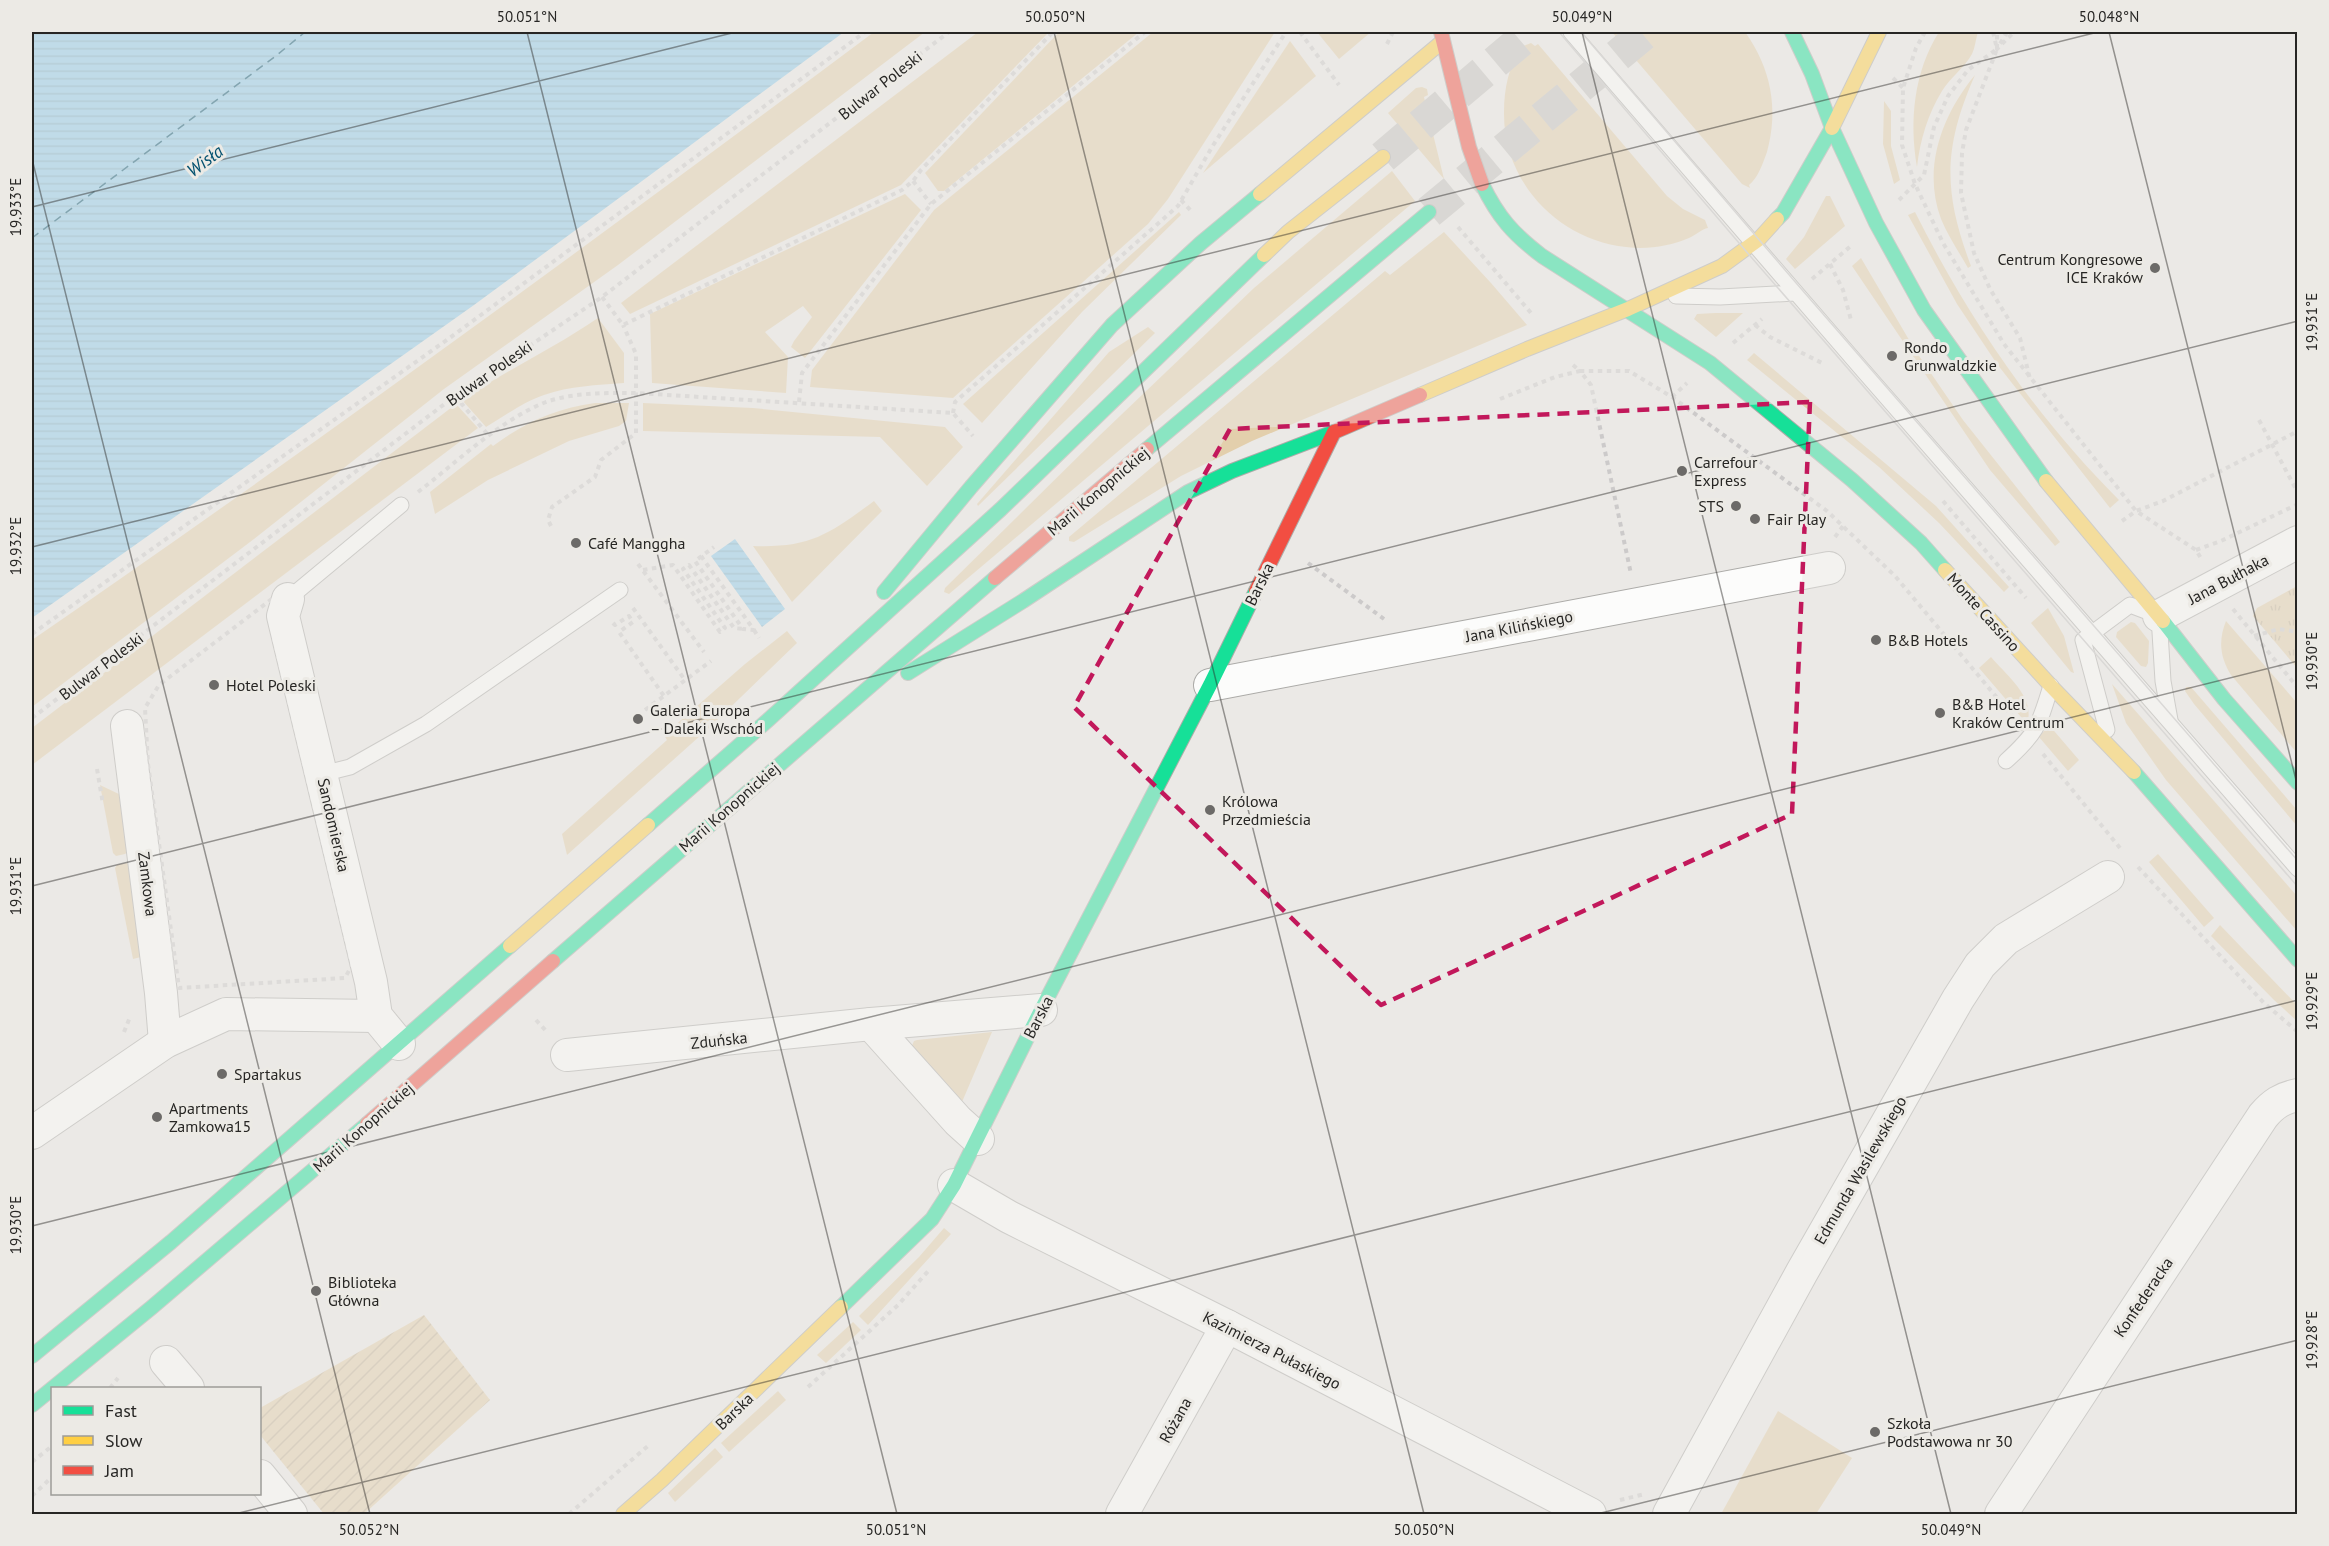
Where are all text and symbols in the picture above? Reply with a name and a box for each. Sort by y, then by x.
text: 50.051°N [497,7,557,26]
text: 50.050°N [1025,7,1085,26]
text: 50.049°N [1552,7,1612,26]
text: 50.048°N [2079,7,2139,26]
street label: Bulwar Poleski [834,46,926,124]
water label: Wisła [182,139,228,182]
text: 19.933°E [6,178,25,236]
place label: Centrum Kongresowe ICE Kraków [1997,249,2143,287]
marker: Centrum Kongresowe ICE Kraków [2148,261,2162,275]
text: 19.931°E [2302,293,2321,351]
street label: Bulwar Poleski [442,336,536,410]
place label: Rondo Grunwaldzkie [1904,337,1997,375]
marker: Rondo Grunwaldzkie [1885,349,1899,363]
street label: Marii Konopnickiej [1043,443,1153,539]
place label: Carrefour Express [1694,452,1758,490]
marker: Carrefour Express [1675,464,1689,478]
place label: STS [1698,496,1724,516]
marker: STS [1729,499,1743,513]
place label: Fair Play [1767,509,1827,529]
marker: Fair Play [1748,512,1762,526]
text: 19.932°E [6,517,25,575]
place label: Café Manggha [588,533,685,553]
marker: Café Manggha [569,536,583,550]
street label: Jana Bułhaka [2183,549,2272,609]
street label: Barska [1240,559,1278,609]
street label: Monte Cassino [1943,568,2025,656]
street label: Jana Kilińskiego [1463,606,1574,646]
street label: Bulwar Poleski [55,628,147,704]
place label: B&B Hotels [1888,630,1968,650]
text: 19.930°E [2302,632,2321,690]
marker: B&B Hotels [1869,633,1883,647]
place label: Hotel Poleski [226,675,316,695]
marker: Hotel Poleski [207,678,221,692]
place label: B&B Hotel Kraków Centrum [1952,694,2064,732]
place label: Galeria Europa – Daleki Wschód [650,700,763,738]
marker: B&B Hotel Kraków Centrum [1933,706,1947,720]
marker: Galeria Europa – Daleki Wschód [631,712,645,726]
street label: Marii Konopnickiej [674,758,784,856]
street label: Sandomierska [314,776,354,874]
place label: Królowa Przedmieścia [1222,791,1311,829]
marker: Królowa Przedmieścia [1203,803,1217,817]
street label: Zamkowa [134,851,162,917]
text: 19.931°E [6,857,25,915]
text: 19.929°E [2302,972,2321,1030]
street label: Barska [1019,992,1057,1042]
street label: Zduńska [690,1027,748,1053]
place label: Spartakus [234,1064,302,1084]
marker: Spartakus [215,1067,229,1081]
street label: Marii Konopnickiej [308,1078,418,1176]
street label: Edmunda Wasilewskiego [1809,1092,1911,1248]
place label: Apartments Zamkowa15 [169,1098,251,1136]
marker: Apartments Zamkowa15 [150,1110,164,1124]
text: 19.930°E [6,1196,25,1254]
street label: Konfederacka [2109,1253,2177,1341]
place label: Biblioteka Główna [328,1272,397,1310]
marker: Biblioteka Główna [309,1284,323,1298]
street label: Kazimierza Pułaskiego [1200,1307,1344,1393]
text: 19.928°E [2302,1311,2321,1369]
legend [51,1387,261,1495]
street label: Barska [711,1388,757,1434]
street label: Różana [1154,1394,1196,1446]
text: Fast [105,1399,137,1422]
place label: Szkoła Podstawowa nr 30 [1887,1413,2013,1451]
marker: Szkoła Podstawowa nr 30 [1868,1425,1882,1439]
text: Slow [105,1429,143,1452]
text: Jam [104,1459,134,1482]
text: 50.052°N [339,1520,399,1539]
text: 50.051°N [866,1520,926,1539]
text: 50.050°N [1394,1520,1454,1539]
text: 50.049°N [1921,1520,1981,1539]

